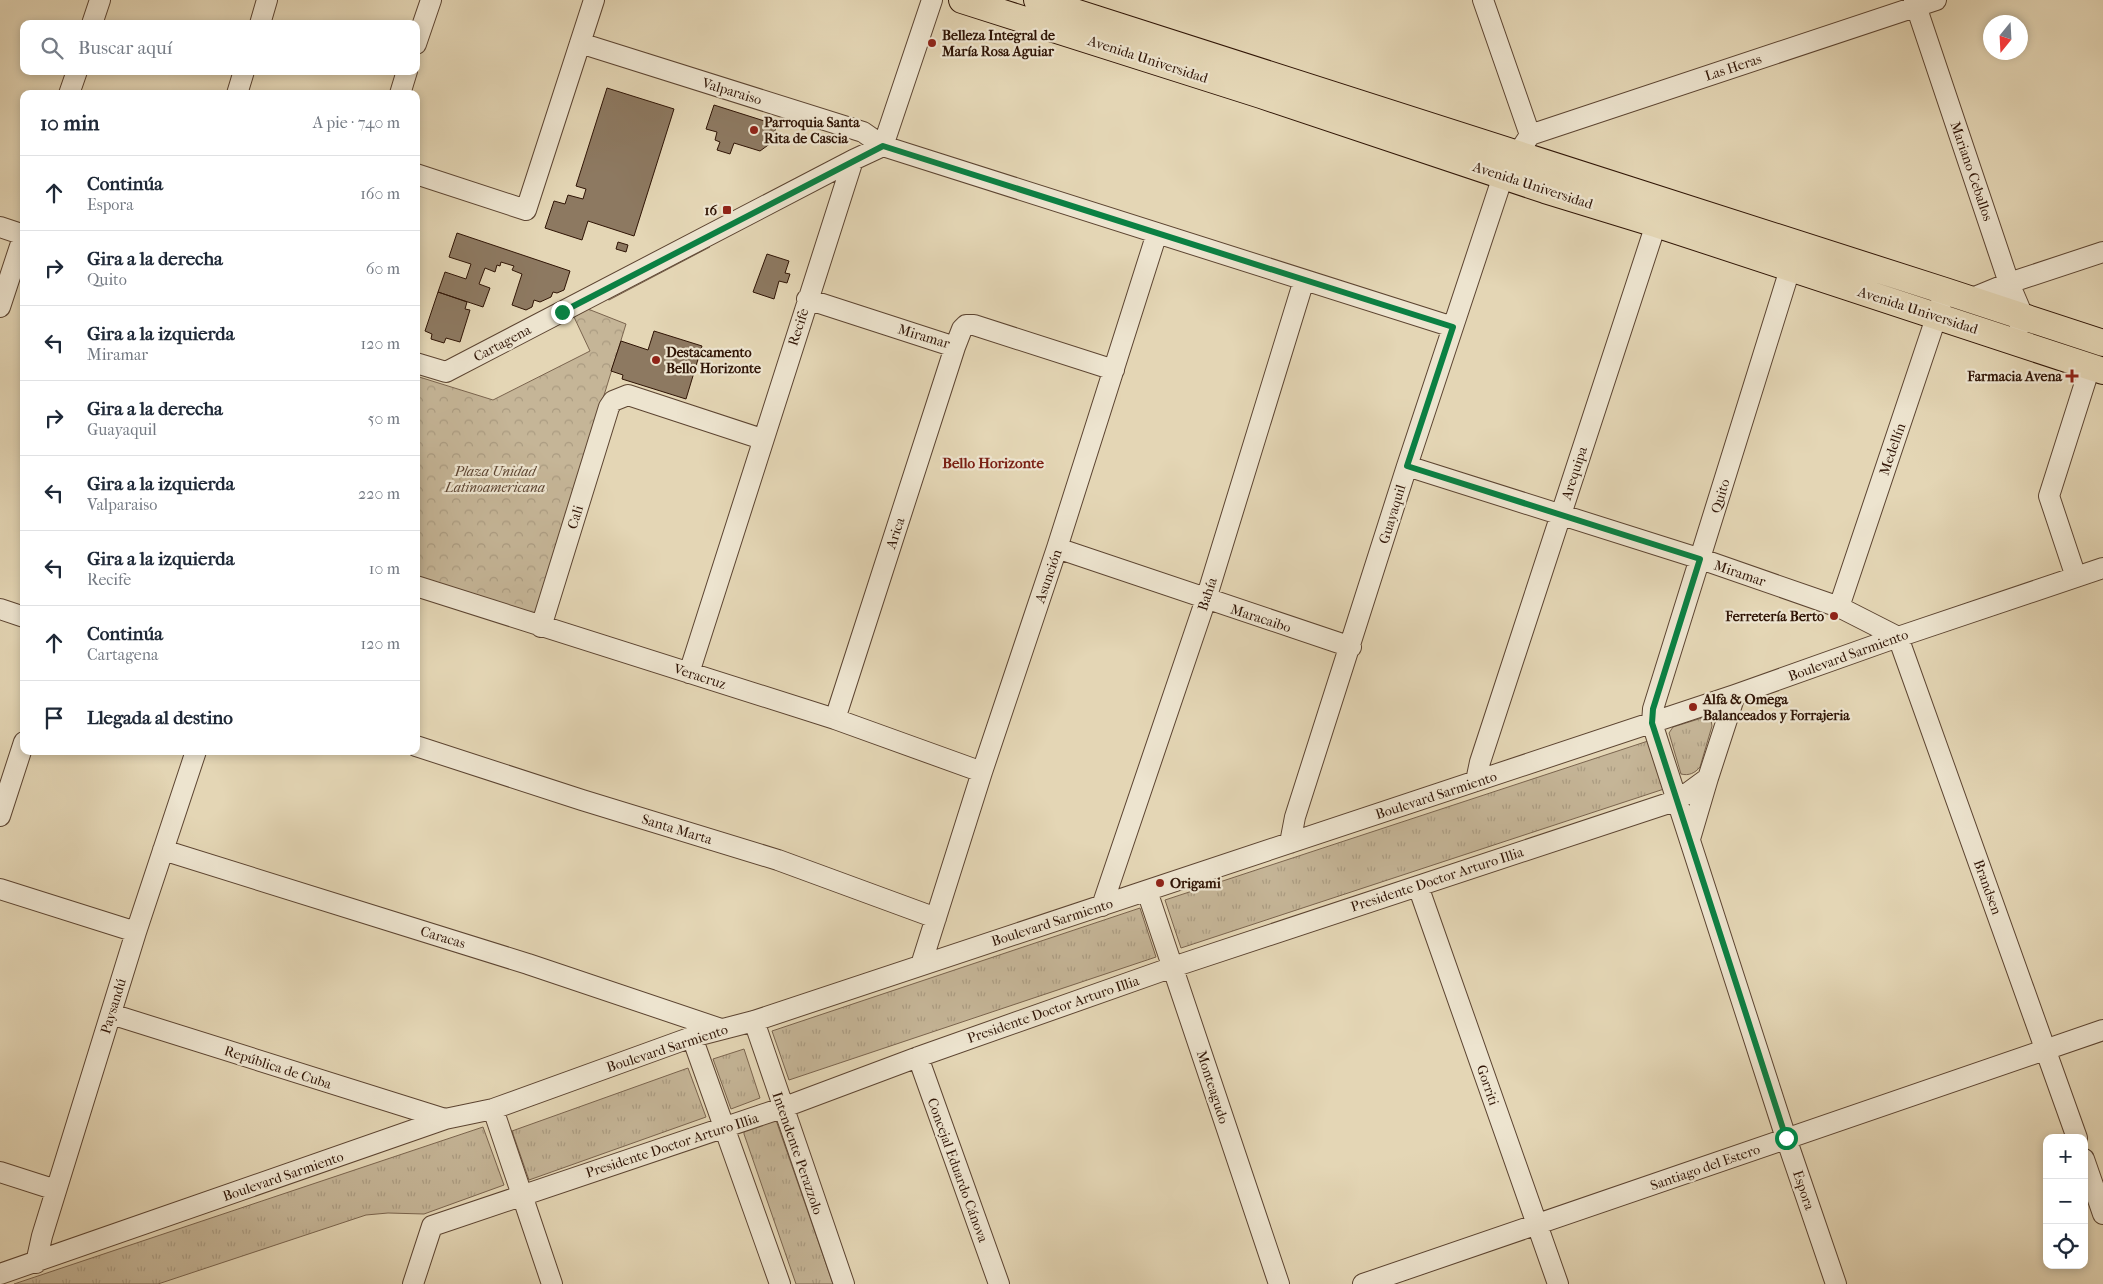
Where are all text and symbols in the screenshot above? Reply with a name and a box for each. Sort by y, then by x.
north arrow [1983,15,2028,60]
search box [20,20,420,75]
place label: Belleza Integral de María Rosa Aguiar [941,27,1055,60]
street label: Avenida Universidad [1085,32,1210,87]
icon: search [38,34,66,62]
text: Buscar aquí [78,37,172,59]
marker: Belleza Integral de María Rosa Aguiar [926,37,938,49]
street label: Las Heras [1703,50,1764,85]
street label: Valparaiso [699,74,764,109]
text: 10 min [40,111,99,135]
text: A pie · 740 m [313,113,400,132]
place label: Parroquia Santa Rita de Cascia [764,114,860,147]
street label: Mariano Ceballos [1947,119,1997,223]
marker: Parroquia Santa Rita de Cascia [748,124,760,136]
street label: Avenida Universidad [1470,158,1595,213]
text: Continúa [87,173,163,195]
icon: ahead [40,179,68,207]
text: 160 m [360,184,400,203]
text: Espora [87,195,134,214]
place label: 16 [704,202,717,219]
marker: 16 [721,204,733,216]
text: Gira a la derecha [87,248,223,270]
icon: right [40,254,68,282]
text: 60 m [366,259,400,278]
text: Quito [87,270,127,289]
street label: Avenida Universidad [1855,283,1980,338]
route end [551,301,574,324]
street label: Recife [784,306,813,348]
street label: Cartagena [471,321,534,366]
street label: Miramar [896,321,952,352]
text: Gira a la izquierda [87,323,234,345]
icon: left [40,329,68,357]
text: 120 m [361,334,400,353]
place label: Destacamento Bello Horizonte [666,344,761,377]
text: Miramar [87,345,148,364]
marker: Destacamento Bello Horizonte [650,354,662,366]
place label: Farmacia Avena [1966,368,2063,385]
marker: Farmacia Avena [2066,370,2078,382]
text: Gira a la derecha [87,398,223,420]
icon: right [40,404,68,432]
text: 50 m [368,409,400,428]
text: Guayaquil [87,420,157,439]
street label: Medellín [1876,421,1909,477]
street label: Arequipa [1558,444,1591,503]
district label: Bello Horizonte [942,454,1044,472]
park label: Plaza Unidad Latinoamericana [444,463,545,496]
text: Gira a la izquierda [87,473,234,495]
street label: Quito [1707,477,1734,515]
icon: left [40,479,68,507]
street label: Guayaquil [1375,482,1410,546]
text: 220 m [358,484,400,503]
text: Valparaiso [87,495,157,514]
street label: Cali [564,503,587,531]
street label: Arica [882,515,909,552]
street label: Asunción [1031,547,1066,606]
text: Gira a la izquierda [87,548,234,570]
icon: left [40,554,68,582]
street label: Miramar [1712,557,1768,590]
text: 10 m [369,559,400,578]
text: Recife [87,570,131,589]
street label: Bahía [1194,575,1221,613]
street label: Maracaibo [1228,601,1293,636]
place label: Ferretería Berto [1724,608,1824,625]
marker: Ferretería Berto [1828,610,1840,622]
text: Continúa [87,623,163,645]
street label: Boulevard Sarmiento [1786,626,1911,685]
icon: ahead [40,629,68,657]
text: 120 m [361,634,400,653]
text: Cartagena [87,645,158,664]
street label: Veracruz [671,660,728,693]
place label: Alfa & Omega Balanceados y Forrajeria [1702,691,1850,724]
marker: Alfa & Omega Balanceados y Forrajeria [1687,701,1699,713]
icon: arrive [40,704,68,732]
text: Llegada al destino [87,707,233,729]
street label: Boulevard Sarmiento [1373,768,1499,823]
street label: Santa Marta [639,811,715,848]
street label: Presidente Doctor Arturo Illia [1349,843,1526,915]
street label: Brandsen [1970,857,2005,917]
place label: Origami [1170,875,1222,892]
marker: Origami [1154,877,1166,889]
street label: Boulevard Sarmiento [989,895,1115,950]
street label: Caracas [418,923,467,952]
street label: Presidente Doctor Arturo Illia [965,972,1142,1047]
street label: Paysandú [97,976,130,1036]
street label: Boulevard Sarmiento [604,1021,730,1076]
street label: República de Cuba [222,1042,334,1093]
street label: Monteagudo [1193,1048,1232,1126]
street label: Gorriti [1473,1063,1502,1108]
street label: Intendente Perazzolo [769,1090,827,1217]
street label: Concejal Eduardo Cánova [923,1096,992,1245]
street label: Presidente Doctor Arturo Illia [584,1109,761,1181]
route start [1775,1127,1798,1150]
map controls [2043,1134,2088,1269]
button: + [2043,1134,2088,1179]
street label: Santiago del Estero [1648,1141,1762,1194]
street label: Boulevard Sarmiento [220,1148,346,1205]
street label: Espora [1789,1168,1818,1213]
button: − [2043,1179,2088,1224]
button: locate [2043,1224,2088,1269]

